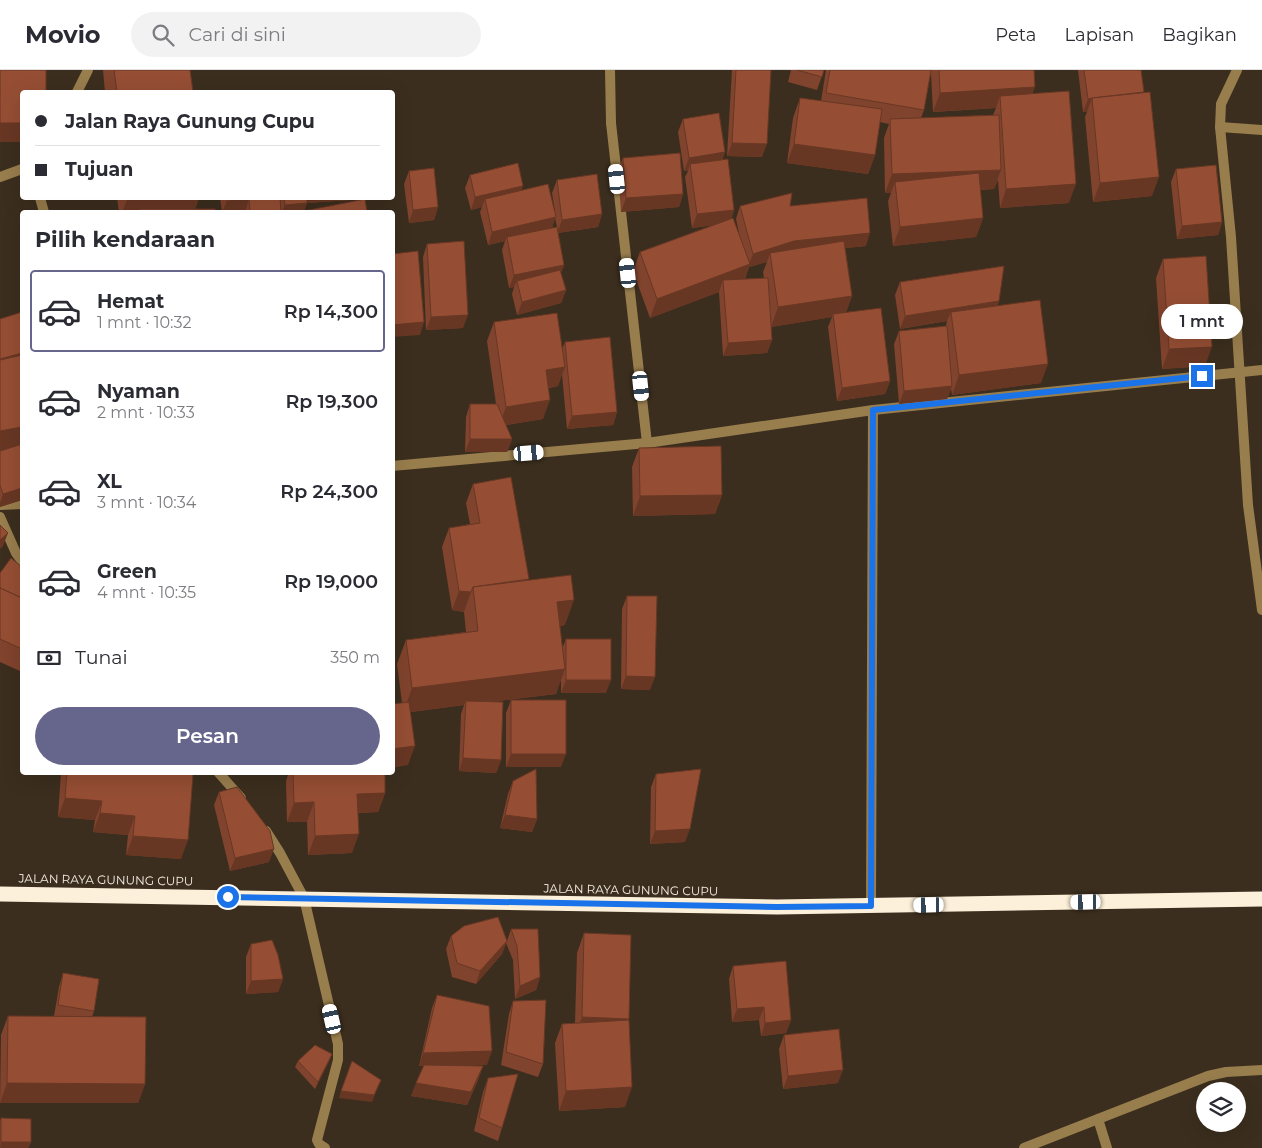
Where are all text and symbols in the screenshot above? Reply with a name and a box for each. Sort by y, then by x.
search box [131,12,481,57]
text: Movio [25,20,101,49]
icon: search [149,21,177,49]
text: Cari di sini [189,23,286,46]
text: Peta [995,24,1036,46]
text: Lapisan [1064,24,1134,46]
text: Bagikan [1162,24,1237,46]
text: Jalan Raya Gunung Cupu [65,110,315,133]
text: Tujuan [65,158,133,181]
car [607,163,626,195]
text: Pilih kendaraan [35,226,215,253]
car [618,257,637,289]
icon: car [37,289,82,334]
text: Hemat [97,290,164,313]
text: Rp 14,300 [284,300,378,323]
callout: 1 mnt [1161,304,1243,338]
text: 1 mnt [1179,312,1225,331]
text: 1 mnt · 10:32 [97,313,191,332]
route end [1191,365,1213,387]
car [631,370,650,402]
icon: car [37,379,82,424]
text: Nyaman [97,380,180,403]
text: Rp 19,300 [285,390,378,413]
text: 2 mnt · 10:33 [97,403,195,422]
car [513,444,544,462]
icon: car [37,469,82,514]
text: XL [97,470,122,493]
text: Rp 24,300 [280,480,378,503]
text: 3 mnt · 10:34 [97,493,196,512]
icon: car [37,559,82,604]
text: Green [97,560,157,583]
text: Rp 19,000 [284,570,378,593]
text: 4 mnt · 10:35 [97,583,196,602]
icon: cash [35,644,63,672]
text: Tunai [75,646,128,669]
text: 350 m [330,648,380,667]
button: Pesan [35,707,380,765]
street label: JALAN RAYA GUNUNG CUPU [17,870,194,889]
street label: JALAN RAYA GUNUNG CUPU [542,880,719,899]
route start [217,886,239,908]
car [1070,894,1101,910]
car [913,897,944,913]
car [321,1003,342,1035]
map controls [1196,1082,1246,1132]
button: layers [1196,1082,1246,1132]

